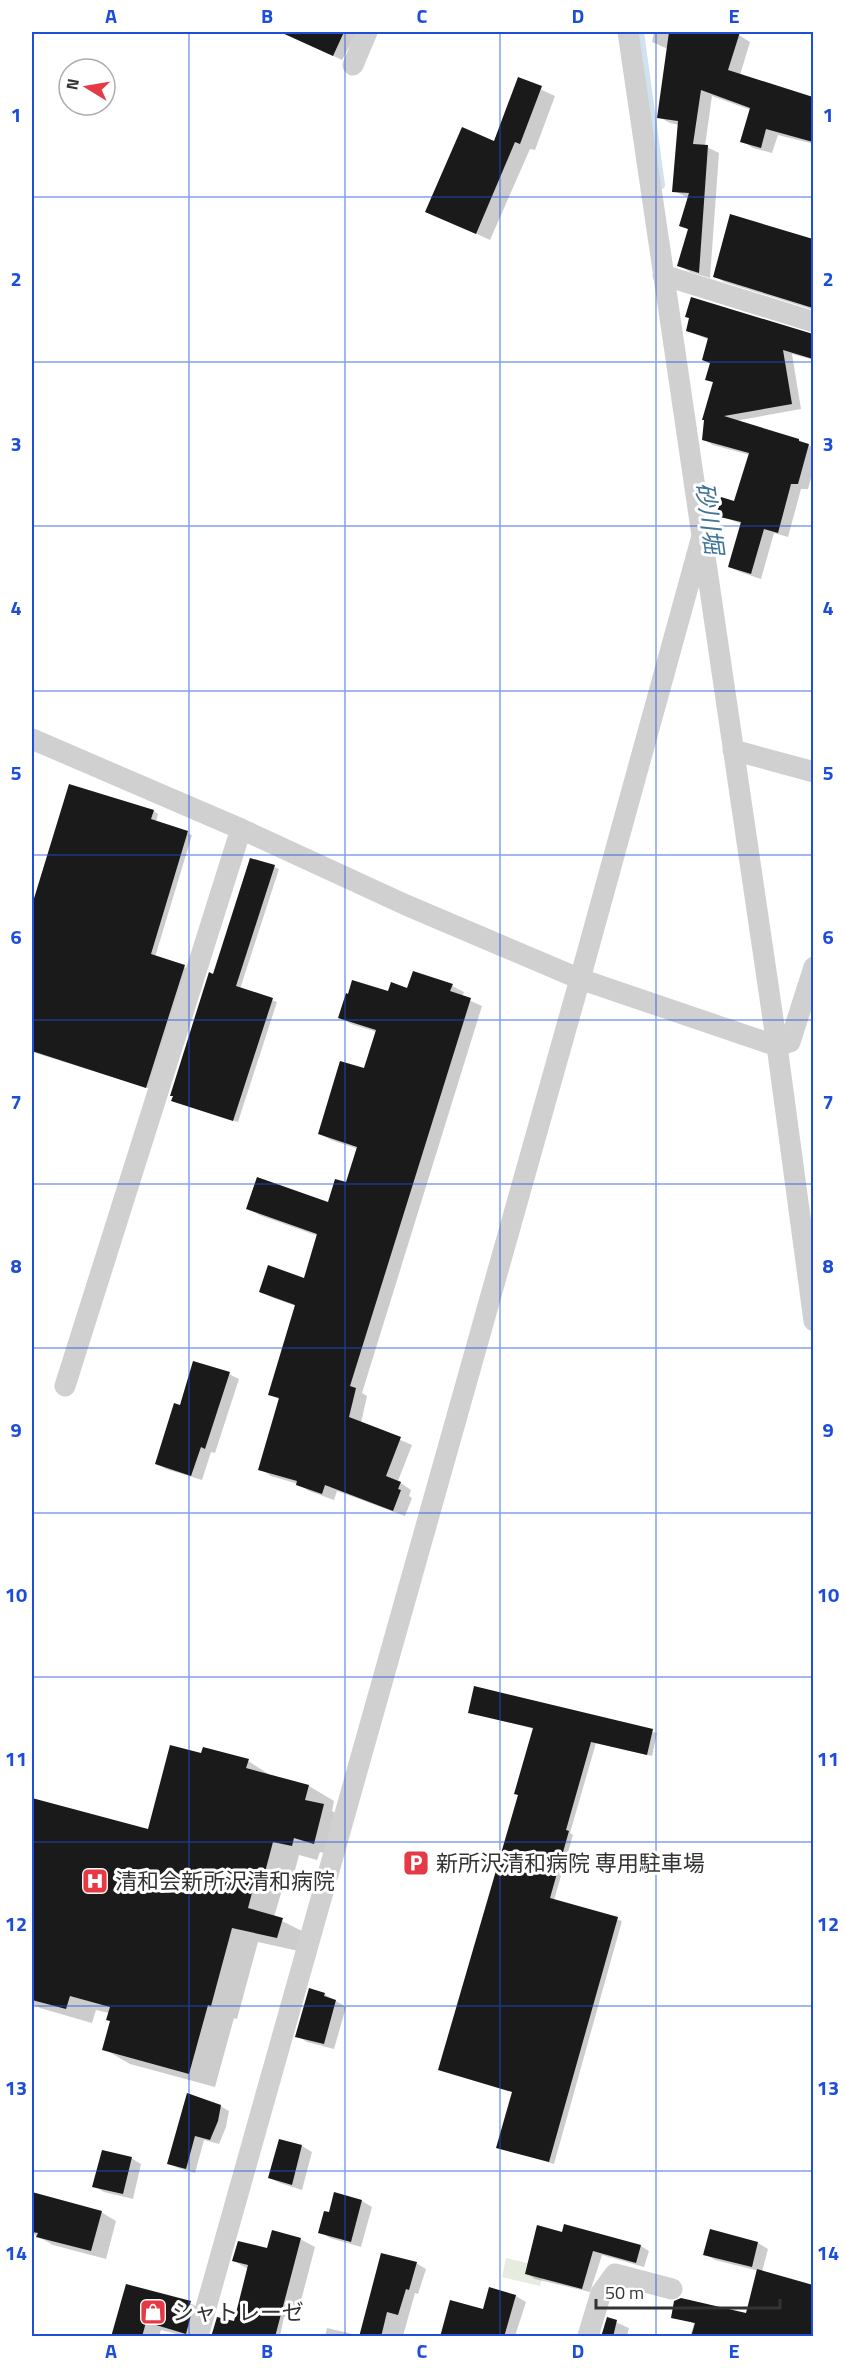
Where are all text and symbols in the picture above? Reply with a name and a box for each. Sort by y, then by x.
text: A [105,0,117,31]
text: B [261,0,273,31]
text: C [417,0,428,31]
text: D [572,0,584,31]
text: E [728,0,740,31]
north arrow [57,57,117,117]
text: N [59,76,85,92]
text: 1 [10,99,22,130]
text: 1 [822,99,834,130]
text: 2 [10,263,22,294]
text: 2 [822,263,834,294]
text: 3 [10,428,22,459]
text: 3 [822,428,834,459]
water label: 砂川堀 [687,480,733,560]
text: 4 [10,592,22,623]
text: 4 [822,592,834,623]
text: 5 [10,757,22,788]
text: 5 [822,757,834,788]
text: 6 [10,921,22,952]
text: 6 [822,921,834,952]
text: 7 [10,1086,22,1117]
text: 7 [822,1086,834,1117]
text: 8 [10,1250,22,1281]
text: 8 [822,1250,834,1281]
text: 9 [10,1414,22,1445]
text: 9 [822,1414,834,1445]
text: 10 [5,1579,27,1610]
text: 10 [817,1579,839,1610]
text: 11 [5,1743,27,1774]
text: 11 [817,1743,839,1774]
place label: 新所沢清和病院 専用駐車場 [436,1846,705,1880]
parking icon: 新所沢清和病院 専用駐車場 [401,1848,431,1878]
place label: 清和会新所沢清和病院 [115,1864,335,1898]
hospital icon: 清和会新所沢清和病院 [80,1866,110,1896]
text: 12 [5,1908,27,1939]
text: 12 [817,1908,839,1939]
text: 13 [5,2072,27,2103]
text: 13 [817,2072,839,2103]
text: 14 [5,2237,27,2268]
text: 14 [817,2237,839,2268]
scale bar [596,2272,780,2310]
text: 50 m [605,2279,644,2306]
place label: シャトレーゼ [172,2295,304,2329]
shop icon: シャトレーゼ [138,2297,168,2327]
text: A [105,2335,117,2366]
text: B [261,2335,273,2366]
text: C [417,2335,428,2366]
text: D [572,2335,584,2366]
text: E [728,2335,740,2366]

